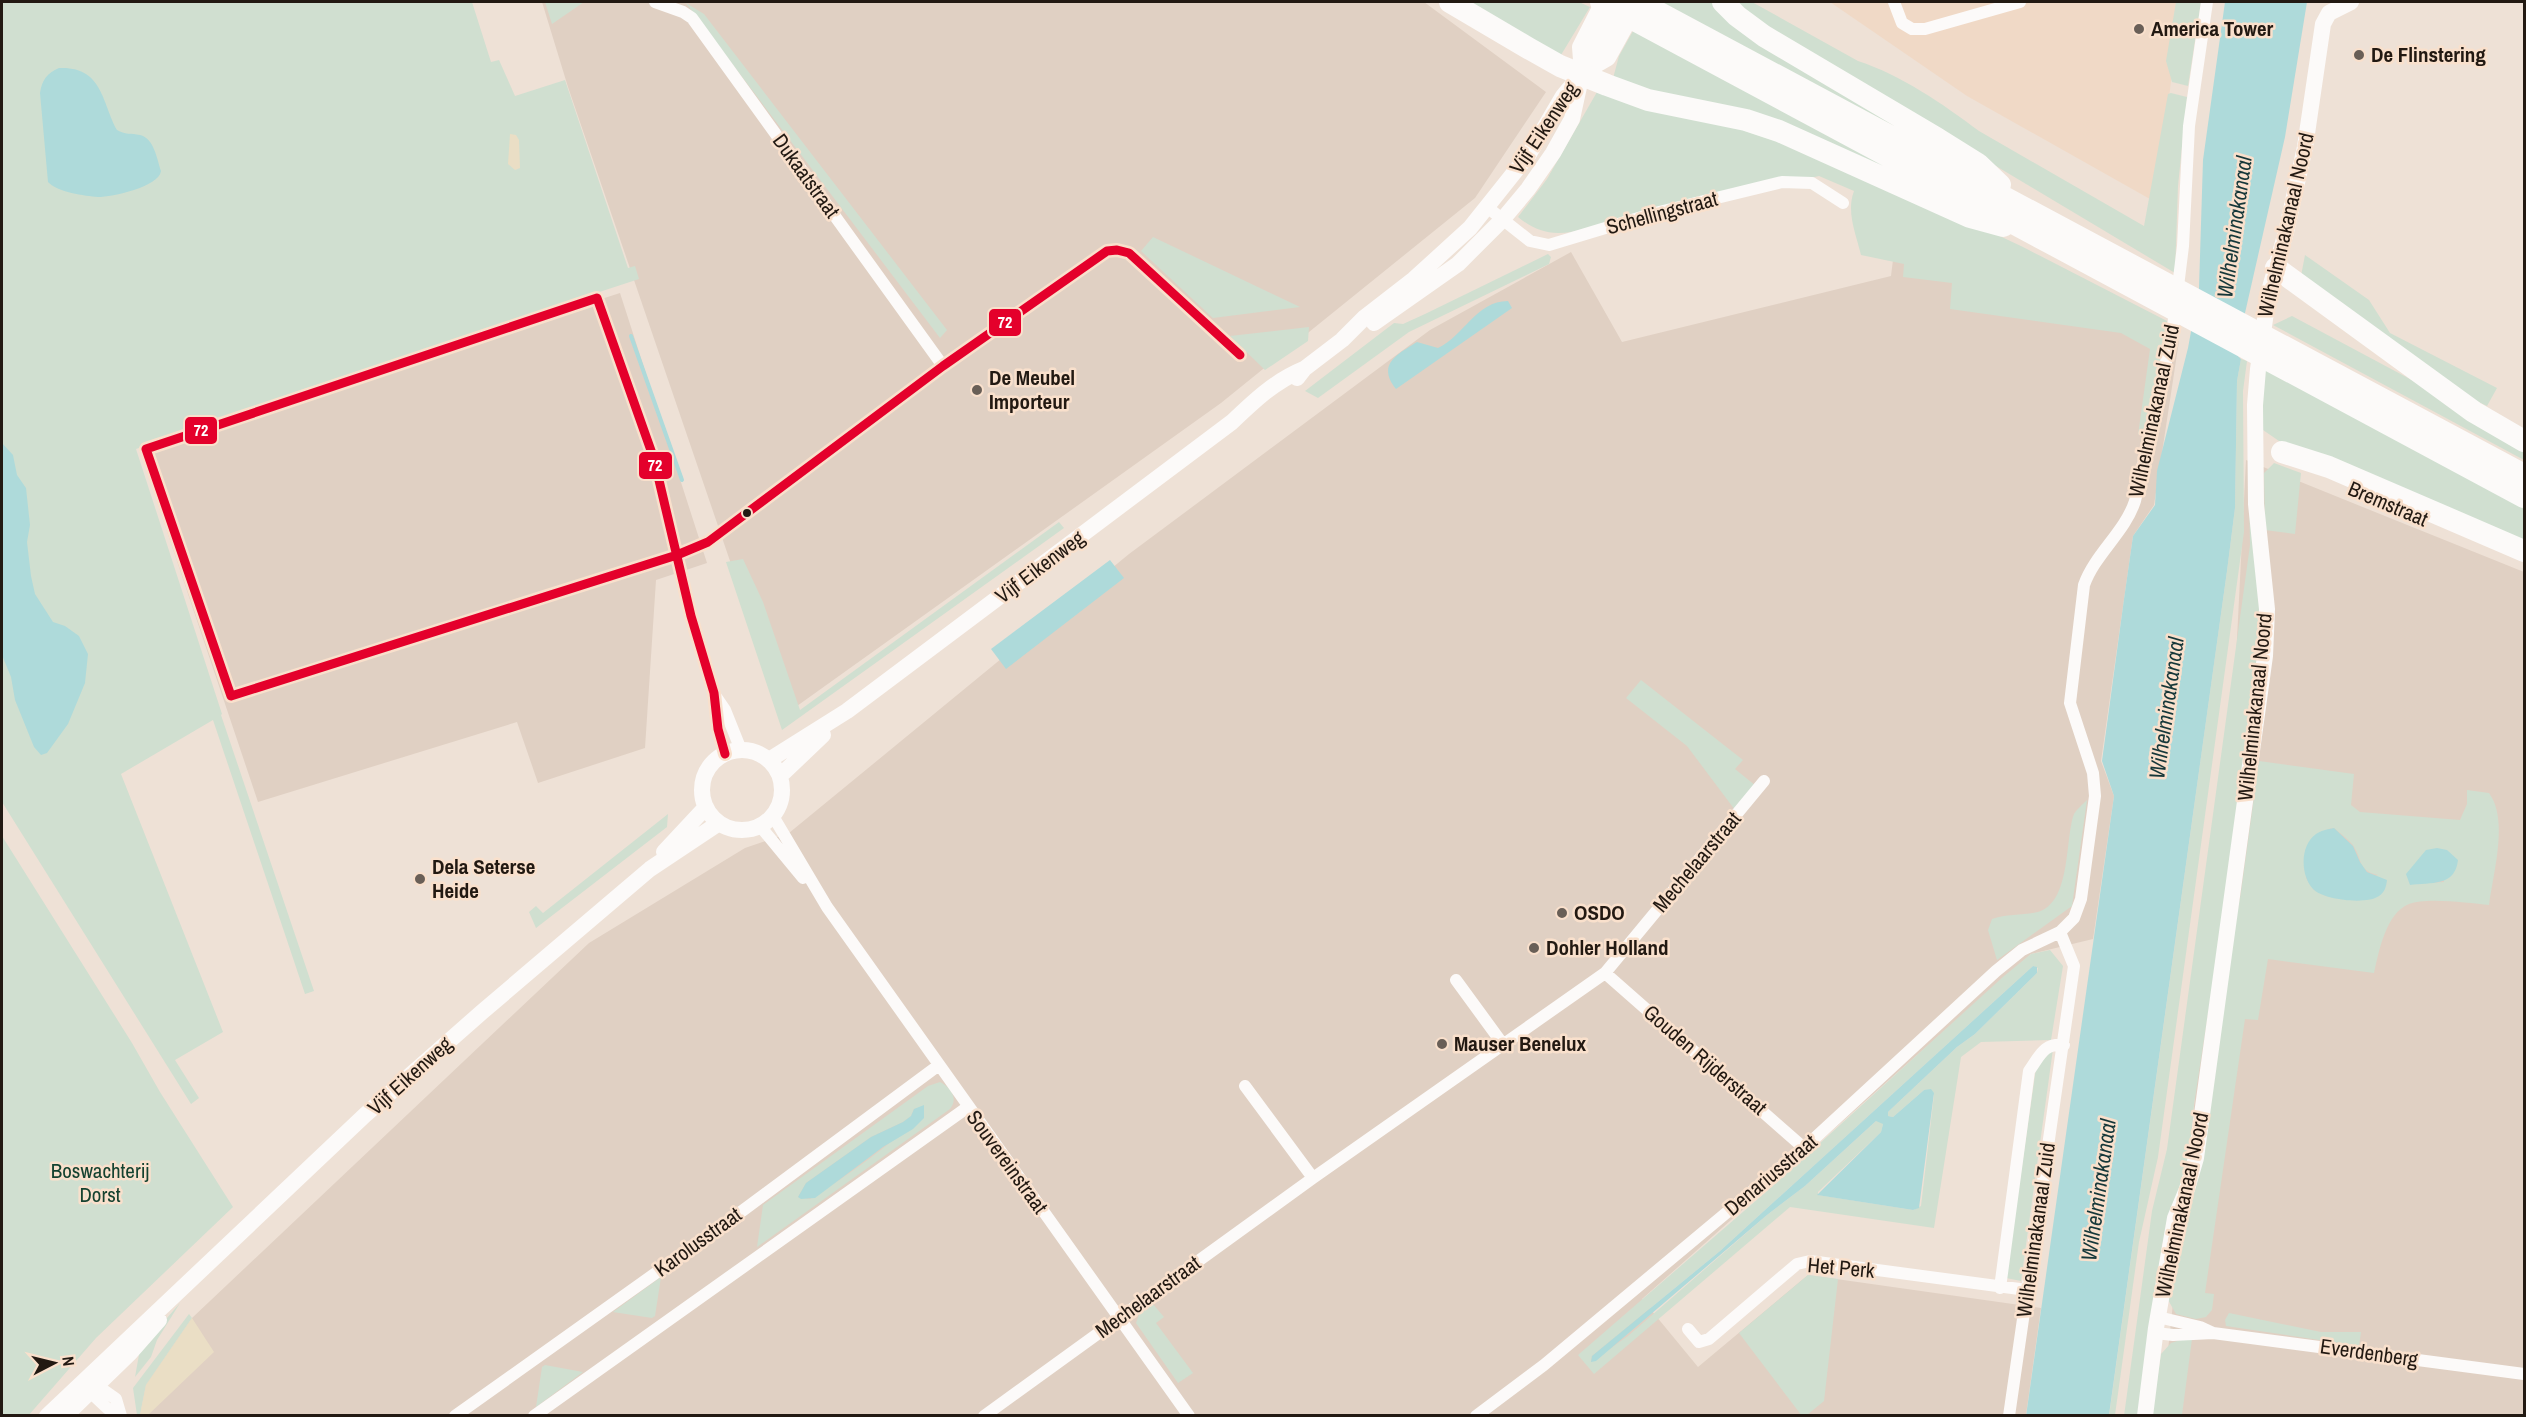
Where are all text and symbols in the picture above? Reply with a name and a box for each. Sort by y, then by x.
place label: America Tower [2151,14,2273,43]
marker: America Tower [2132,22,2146,36]
place label: De Flinstering [2371,40,2486,69]
marker: De Flinstering [2352,48,2366,62]
street label: Vijf Eikenweg [1502,76,1585,179]
street label: Dukaatstraat [766,128,847,224]
street label: Wilhelminakanaal Noord [2250,130,2321,320]
water label: Wilhelminakanaal [2209,153,2259,300]
street label: Schellingstraat [1603,184,1721,241]
line badge: 72 [988,308,1022,337]
text: 72 [998,311,1012,333]
street label: Wilhelminakanaal Zuid [2121,322,2186,500]
place label: De Meubel Importeur [989,363,1075,416]
marker: De Meubel Importeur [970,383,984,397]
line badge: 72 [184,416,218,445]
text: 72 [194,419,208,441]
line badge: 72 [638,451,673,480]
text: 72 [648,454,662,476]
street label: Bremstraat [2344,474,2433,533]
unlabelled marker [741,507,753,519]
street label: Vijf Eikenweg [989,523,1091,610]
street label: Wilhelminakanaal Noord [2230,612,2279,802]
water label: Wilhelminakanaal [2141,634,2191,781]
street label: Mechelaarstraat [1646,805,1748,918]
place label: Dela Seterse Heide [432,852,535,905]
marker: Dela Seterse Heide [413,872,427,886]
place label: OSDO [1574,898,1625,927]
marker: OSDO [1555,906,1569,920]
place label: Dohler Holland [1546,933,1668,962]
marker: Dohler Holland [1527,941,1541,955]
street label: Gouden Rijderstraat [1637,998,1774,1122]
street label: Vijf Eikenweg [361,1029,459,1122]
place label: Mauser Benelux [1454,1029,1586,1058]
marker: Mauser Benelux [1435,1037,1449,1051]
street label: Souvereinstraat [960,1104,1055,1220]
street label: Wilhelminakanaal Noord [2148,1110,2215,1300]
water label: Wilhelminakanaal [2073,1116,2123,1263]
street label: Denariusstraat [1718,1127,1823,1222]
street label: Wilhelminakanaal Zuid [2009,1141,2062,1319]
park label: Boswachterij Dorst [51,1156,149,1209]
street label: Karolusstraat [648,1200,747,1283]
street label: Mechelaarstraat [1089,1248,1206,1345]
street label: Het Perk [1806,1250,1876,1285]
street label: Everdenberg [2318,1331,2420,1374]
north arrow [24,1333,84,1393]
text: N [57,1355,80,1367]

